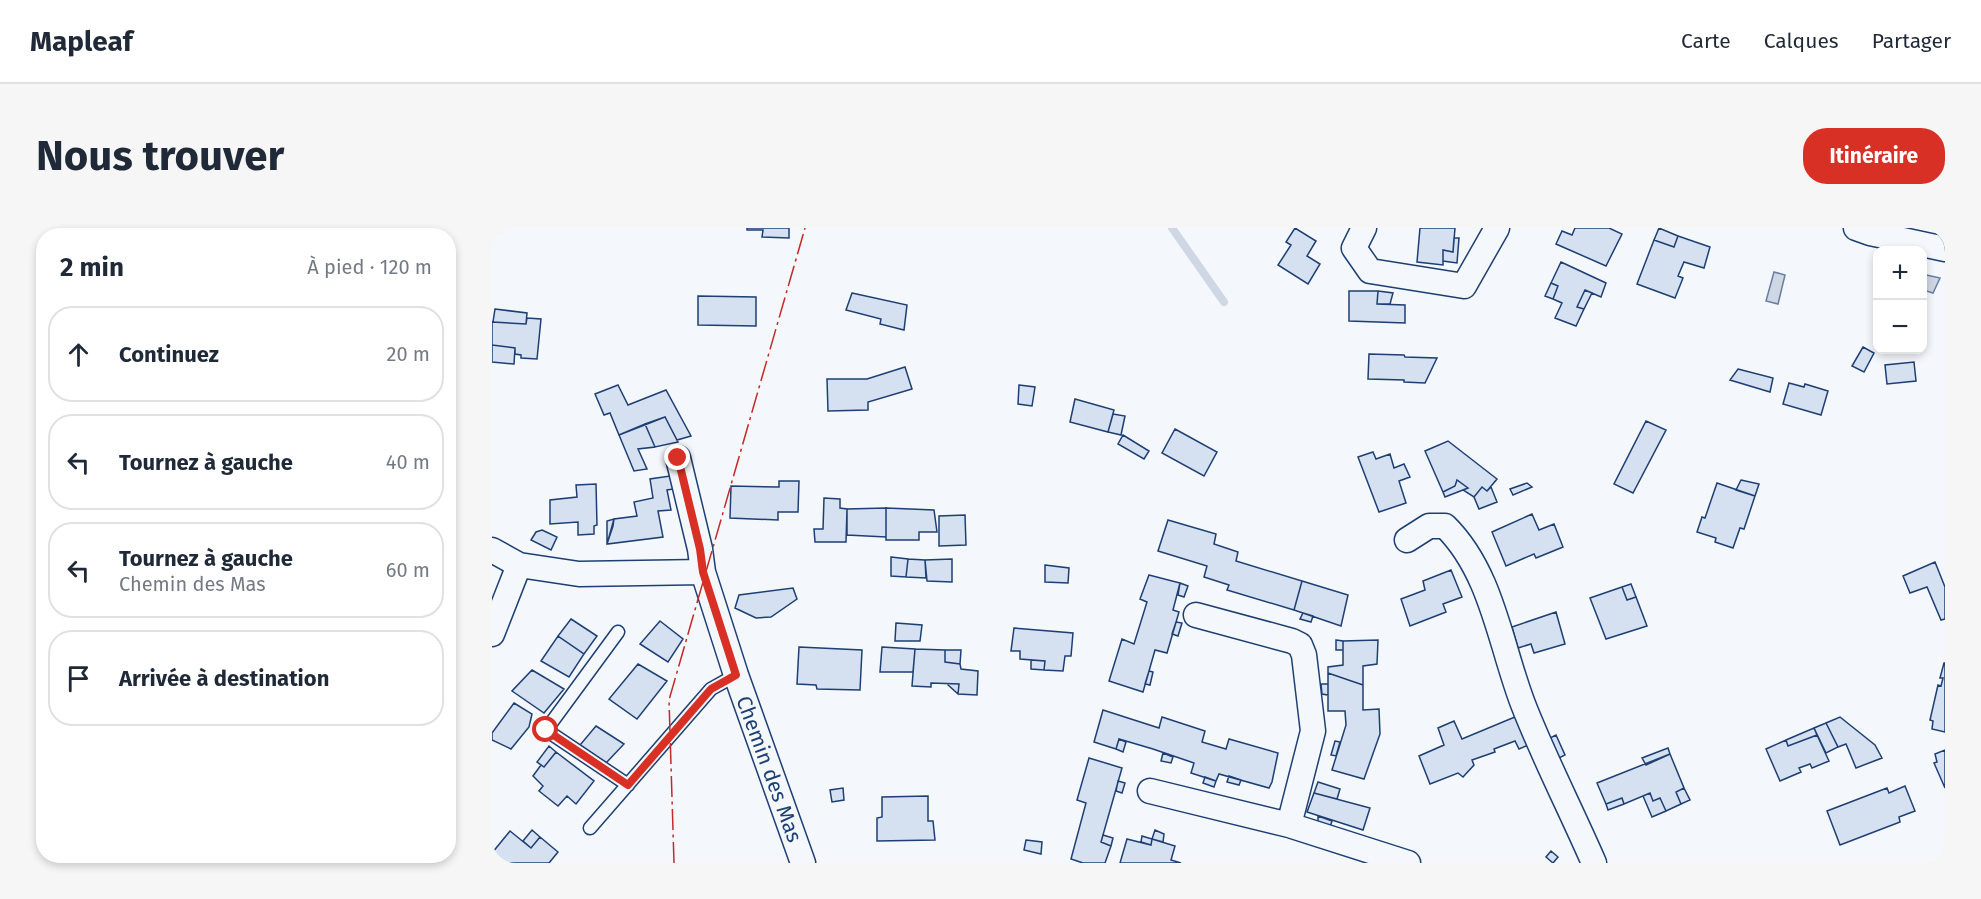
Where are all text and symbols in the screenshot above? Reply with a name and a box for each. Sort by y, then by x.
text: Mapleaf [30,25,133,58]
text: Carte [1681,28,1731,54]
text: Calques [1764,28,1839,54]
text: Partager [1872,28,1951,54]
button: Itinéraire [1803,128,1945,184]
text: Nous trouver [36,131,284,181]
map controls [1873,246,1927,354]
button: + [1873,246,1927,300]
text: 2 min [60,252,124,283]
text: À pied · 120 m [307,255,432,279]
button: − [1873,300,1927,354]
icon: ahead [62,338,95,371]
text: Continuez [119,341,219,368]
text: 20 m [387,342,430,366]
route end [664,444,690,470]
icon: left [62,446,95,479]
text: Tournez à gauche [119,449,293,476]
text: 40 m [386,450,430,474]
text: Tournez à gauche [119,545,293,572]
icon: left [62,554,95,587]
text: 60 m [386,558,430,582]
text: Chemin des Mas [119,572,266,596]
icon: arrive [62,662,95,695]
text: Arrivée à destination [119,665,329,692]
street label: Chemin des Mas [730,692,808,846]
route start [532,716,558,742]

